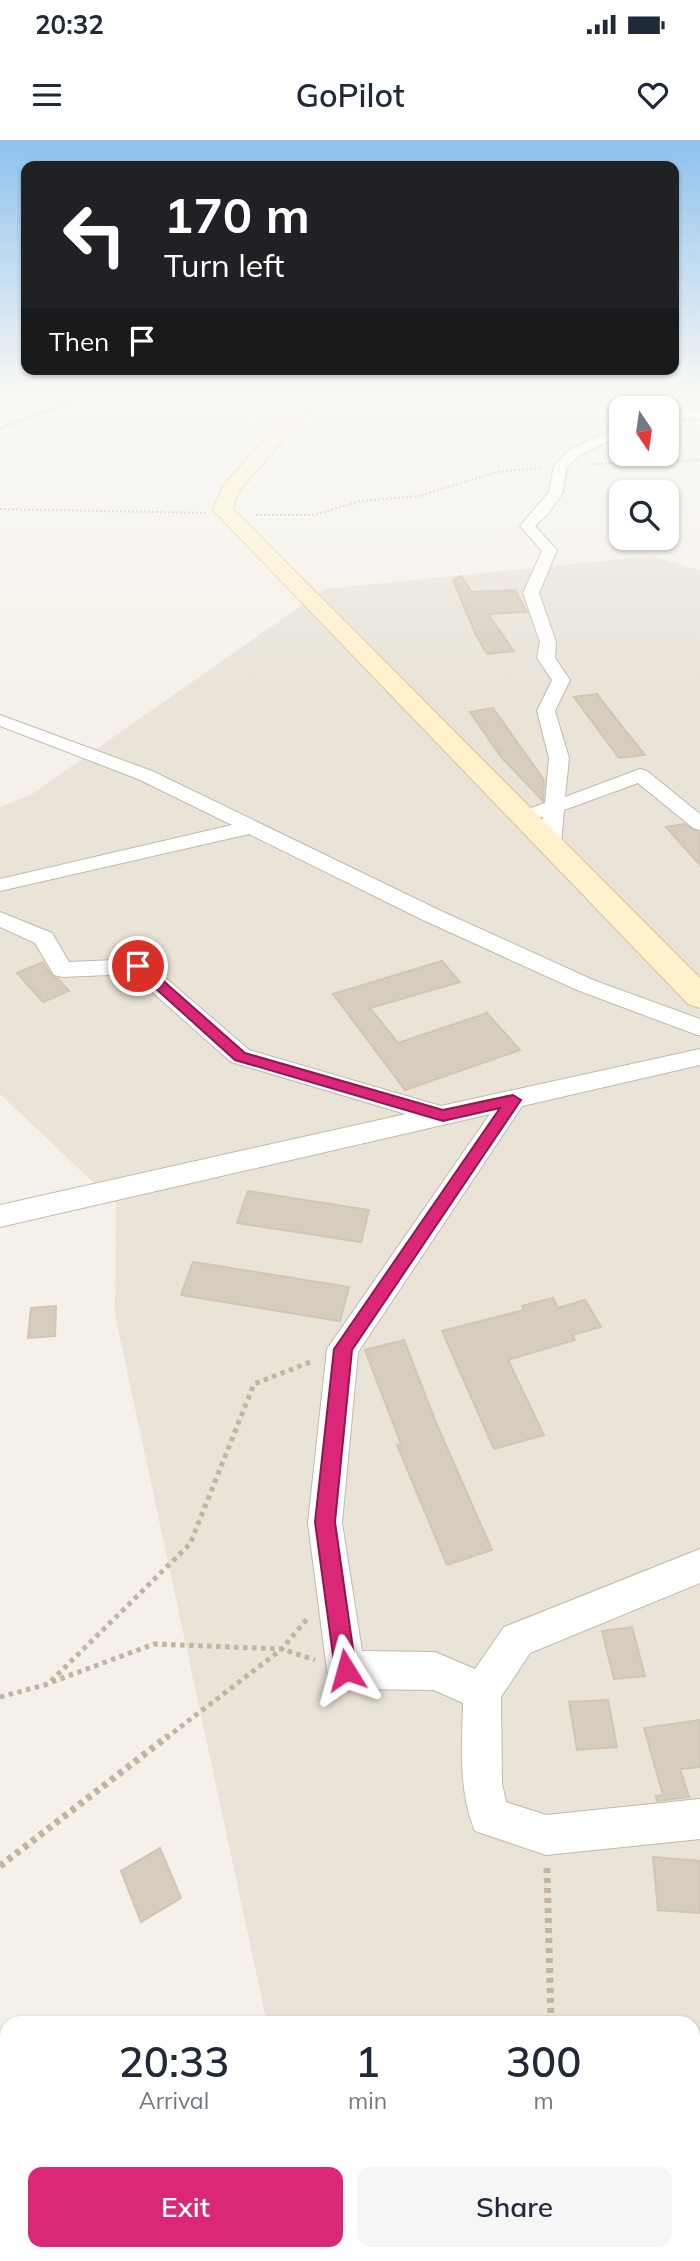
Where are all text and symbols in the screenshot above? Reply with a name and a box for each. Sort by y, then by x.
text: 20:32 [35,8,104,41]
text: GoPilot [295,75,405,115]
icon: menu [28,76,66,114]
icon: heart [634,76,672,114]
text: 170 m [164,184,310,245]
icon: left [49,189,140,280]
text: Turn left [164,245,284,285]
icon: arrive [123,322,161,360]
text: Then [49,325,109,358]
north arrow [609,396,679,466]
map controls [609,396,679,550]
button: search [609,480,679,550]
pin [108,936,168,996]
icon: arrive [119,947,157,985]
position arrow [309,1633,383,1707]
text: 20:33 [119,2035,229,2088]
text: 1 [355,2035,380,2088]
text: 300 [506,2035,581,2088]
text: Arrival [139,2086,209,2115]
text: min [348,2086,387,2115]
text: m [533,2086,554,2115]
button: Exit [28,2167,343,2247]
button: Share [357,2167,672,2247]

